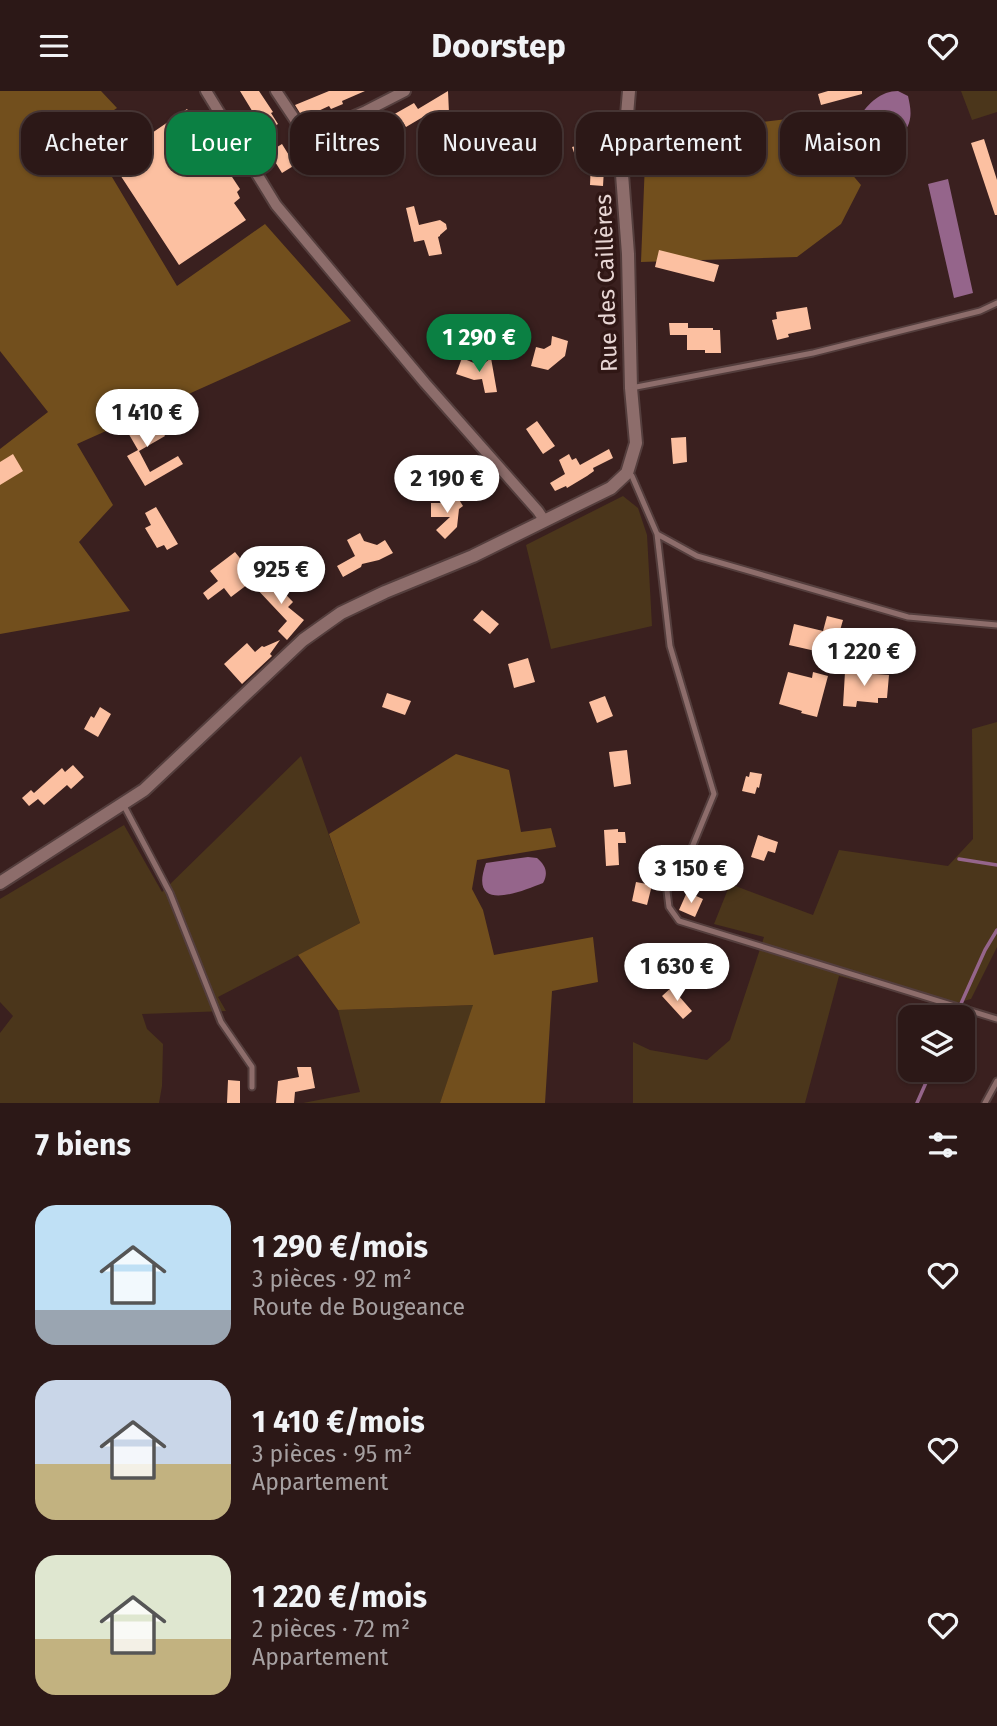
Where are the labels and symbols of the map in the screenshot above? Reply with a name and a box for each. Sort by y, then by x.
street label: Rue des Caillères [589,194,623,372]
pin: 1 290 € [414,315,544,374]
pin: 1 410 € [82,389,212,449]
pin: 2 190 € [382,455,512,515]
pin: 925 € [232,547,330,606]
pin: 1 220 € [799,629,929,688]
pin: 3 150 € [626,845,756,905]
pin: 1 630 € [612,943,742,1003]

